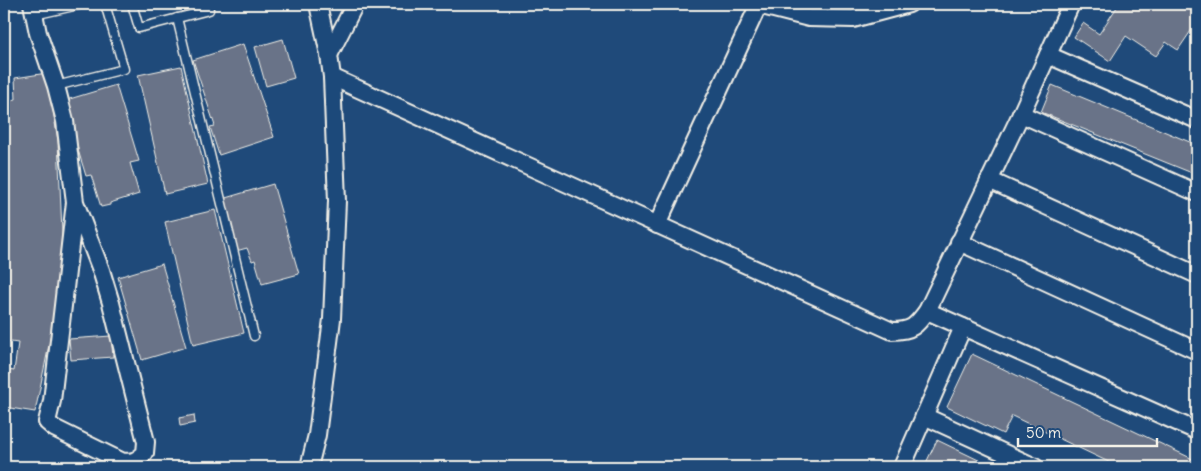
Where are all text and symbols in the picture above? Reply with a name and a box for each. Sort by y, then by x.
scale bar [1018,416,1157,448]
text: 50 m [1026,423,1061,442]

